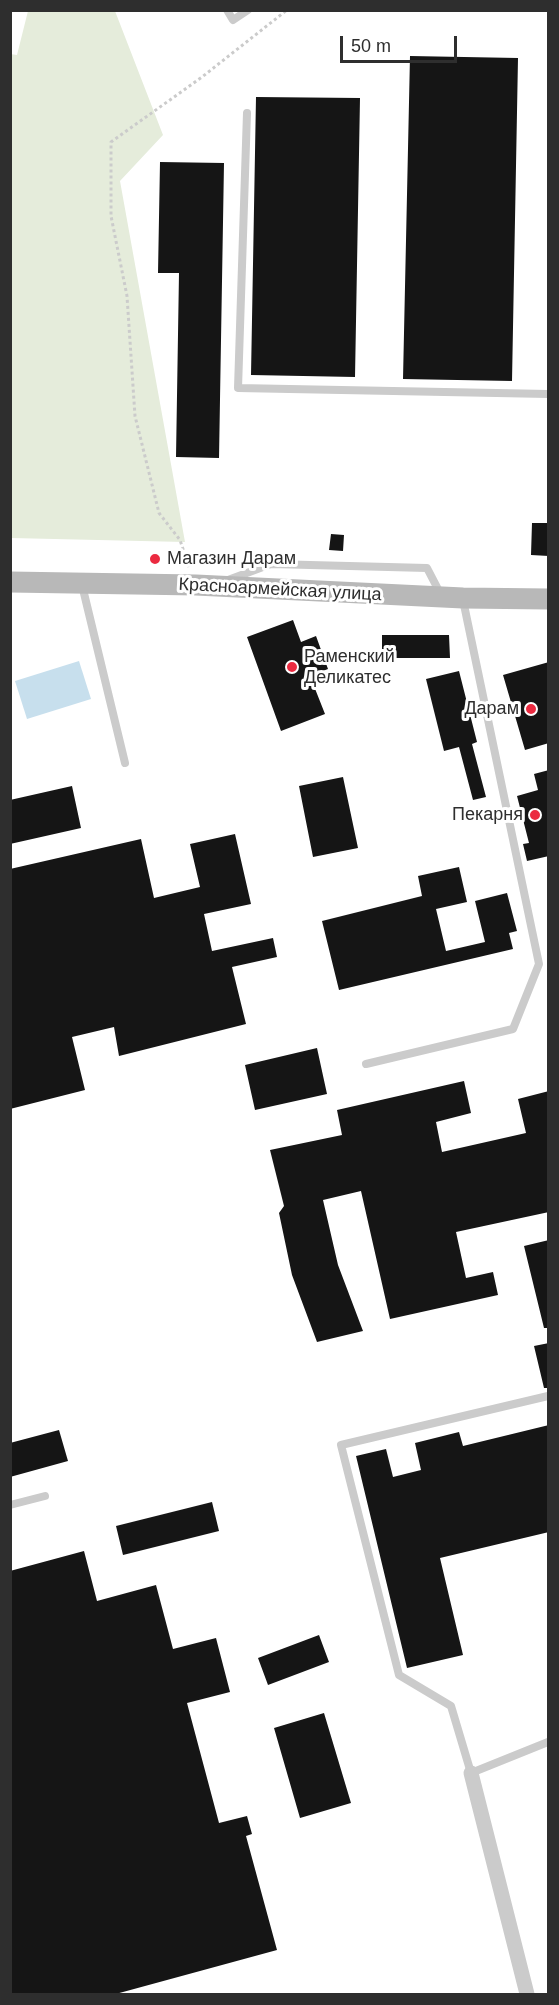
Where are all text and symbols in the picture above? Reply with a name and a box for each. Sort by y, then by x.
scale bar [343,24,460,62]
text: 50 m [351,36,391,56]
place label: Магазин Дарам [167,548,296,570]
marker: Магазин Дарам [148,552,162,566]
street label: Красноармейская улица [178,574,382,606]
place label: Раменский Деликатес [304,646,395,688]
marker: Раменский Деликатес [285,660,299,674]
place label: Дарам [464,698,519,720]
marker: Дарам [524,702,538,716]
place label: Пекарня [452,804,523,826]
marker: Пекарня [528,808,542,822]

